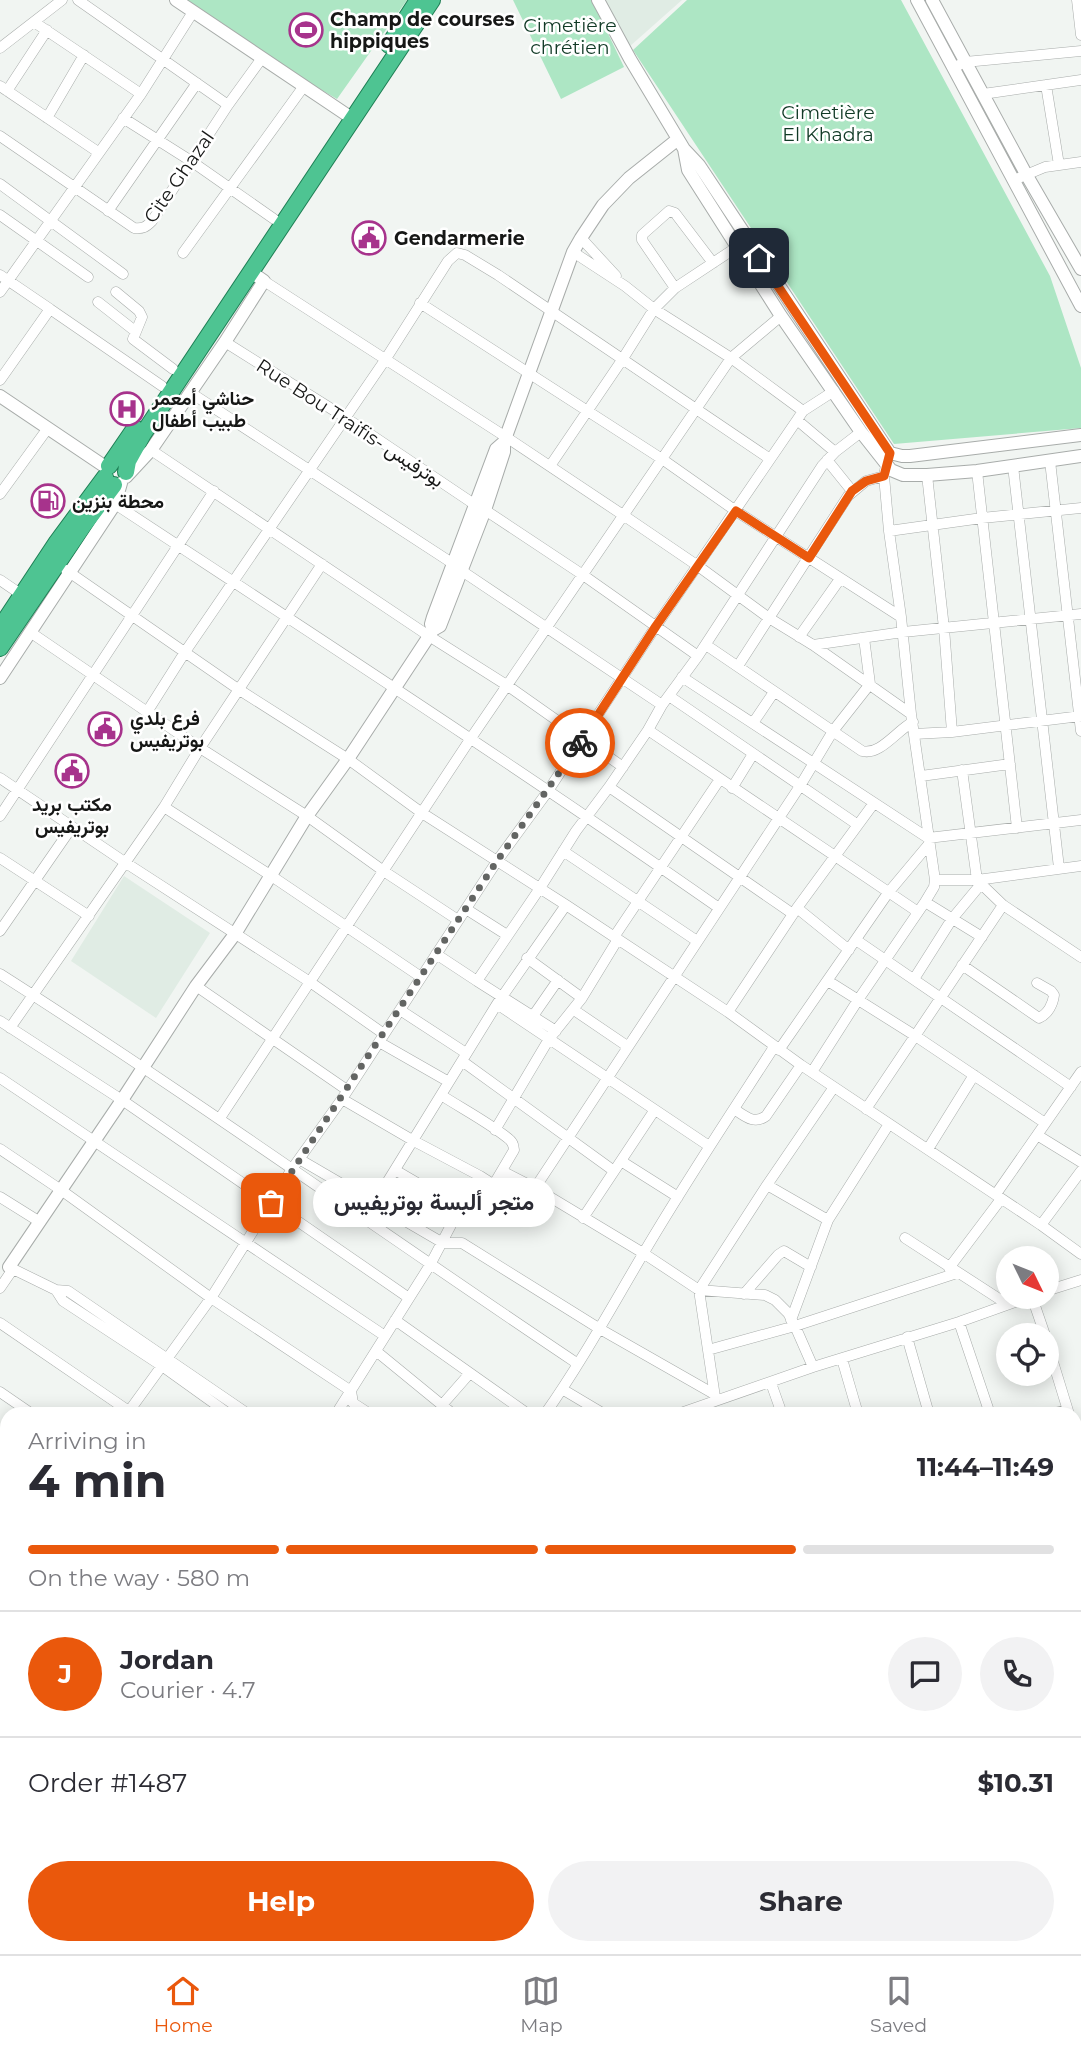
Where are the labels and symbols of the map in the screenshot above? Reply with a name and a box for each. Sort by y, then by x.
place label: Champ de courses hippiques [330,8,515,53]
sports icon: Champ de courses hippiques [287,11,325,49]
park label: Cimetière chrétien [523,14,617,59]
park label: Cimetière El Khadra [781,101,875,146]
street label: Cite Ghazal [139,127,219,227]
public building icon: Gendarmerie [350,219,388,257]
place label: Gendarmerie [394,227,525,250]
pin [729,228,789,288]
street label: Rue Bou Traifis- بوترفيس [252,354,448,492]
place label: حناشي أمعمر طبيب أطفال [151,387,254,432]
hospital icon: حناشي أمعمر طبيب أطفال [108,390,146,428]
fuel station icon: محطة بنزين [29,482,67,520]
place label: محطة بنزين [72,490,164,514]
place label: فرع بلدي بوتريفيس [130,707,204,753]
courier [545,708,615,778]
public building icon: فرع بلدي بوتريفيس [86,710,124,748]
public building icon: مكتب بريد بوتريفيس [53,752,91,790]
place label: مكتب بريد بوتريفيس [32,793,112,839]
pin [241,1173,301,1233]
callout: متجر ألبسة بوتريفيس [313,1178,554,1228]
north arrow [996,1246,1059,1309]

